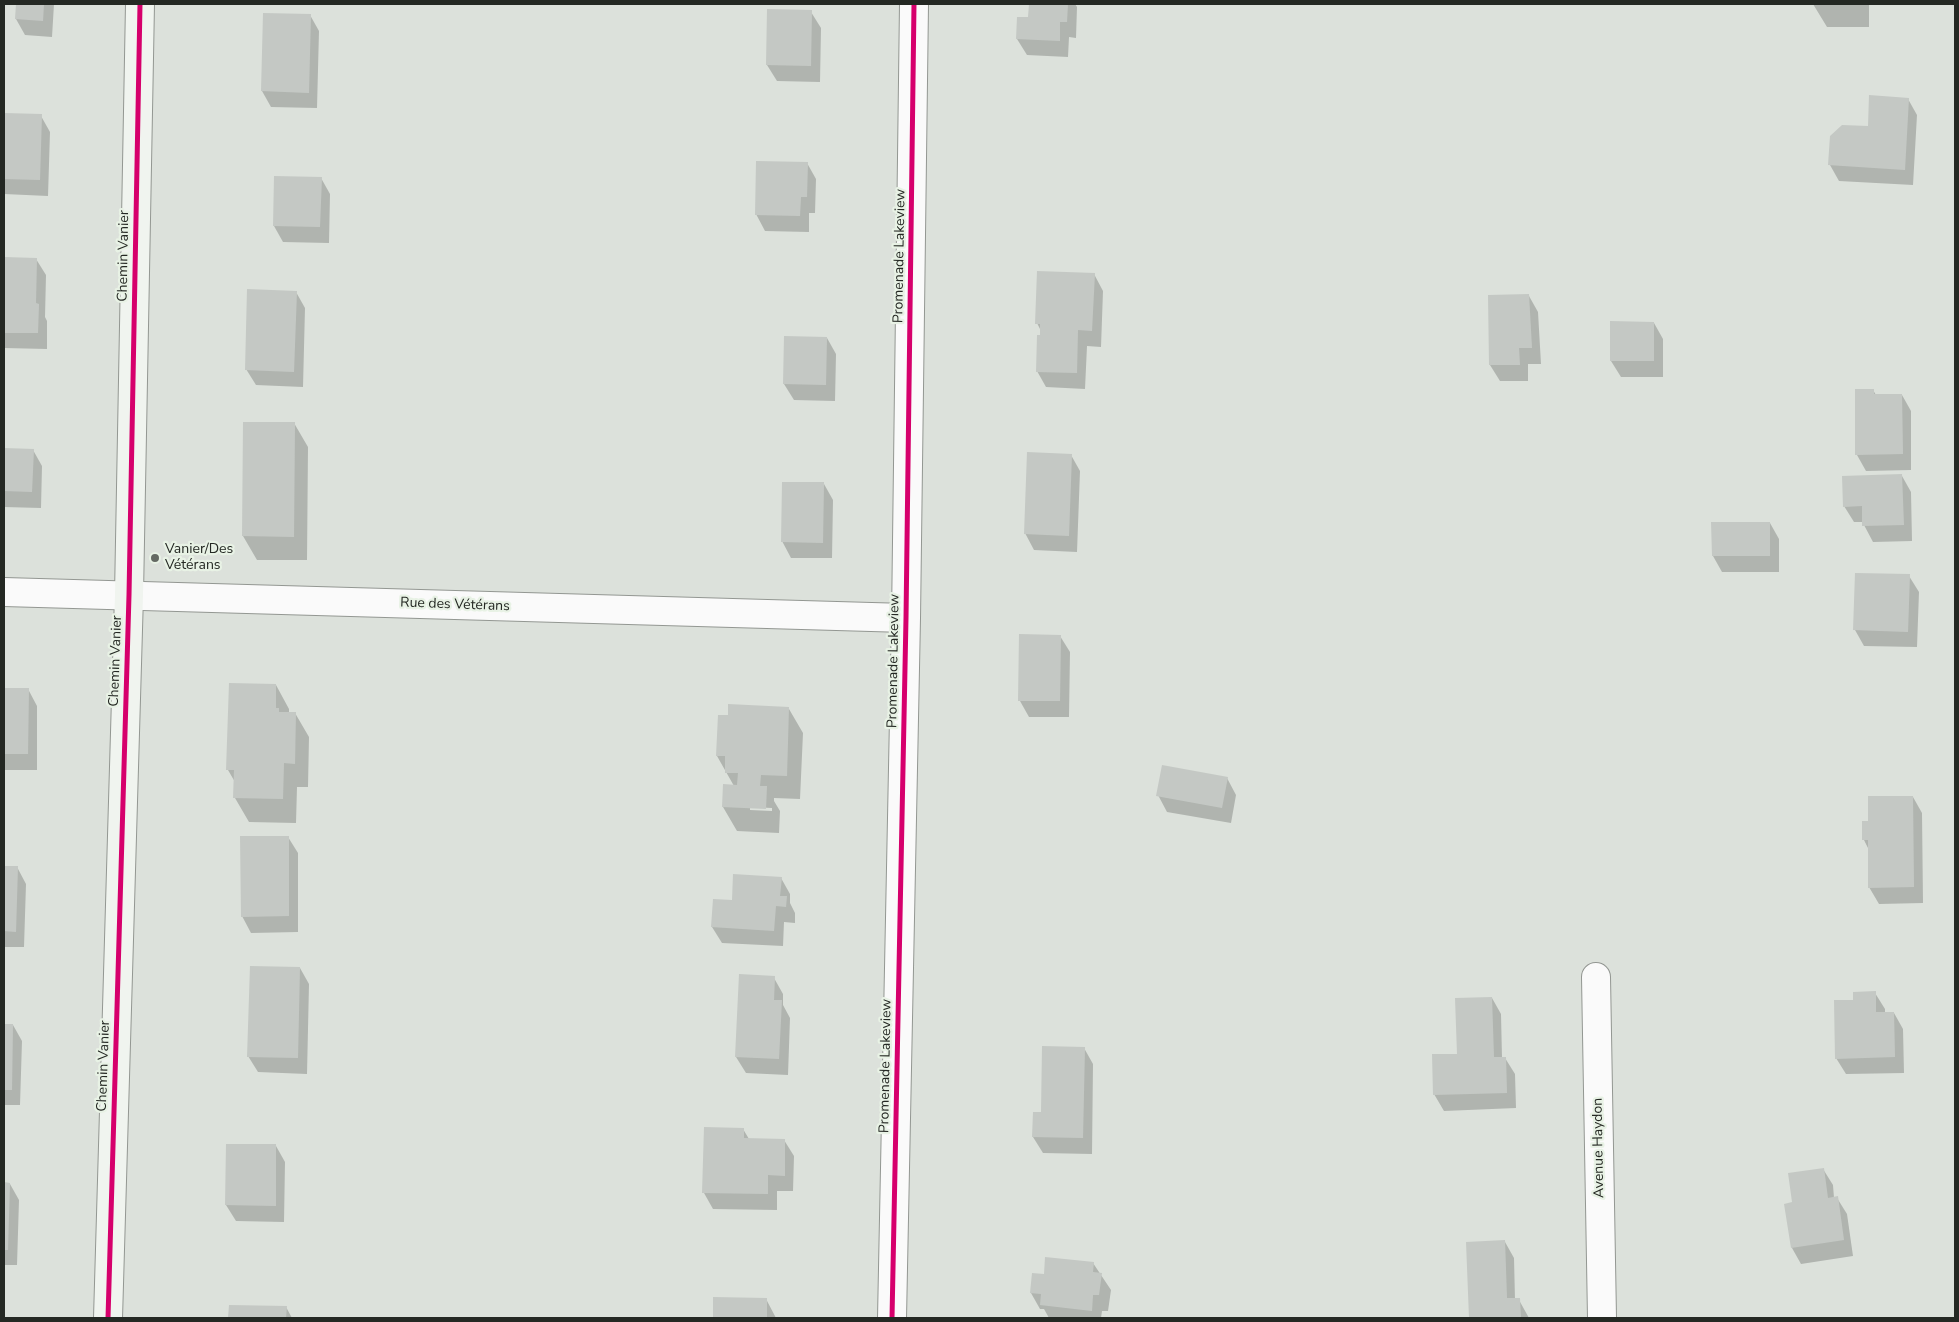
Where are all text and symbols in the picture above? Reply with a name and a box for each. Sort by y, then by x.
street label: Promenade Lakeview [890,189,910,323]
street label: Chemin Vanier [115,210,133,302]
place label: Vanier/Des Vétérans [165,542,233,574]
marker: Vanier/Des Vétérans [149,552,161,564]
street label: Promenade Lakeview [884,594,904,728]
street label: Rue des Vétérans [400,595,510,615]
street label: Chemin Vanier [106,615,126,707]
street label: Promenade Lakeview [876,999,896,1133]
street label: Chemin Vanier [94,1020,114,1112]
street label: Avenue Haydon [1590,1098,1608,1198]

